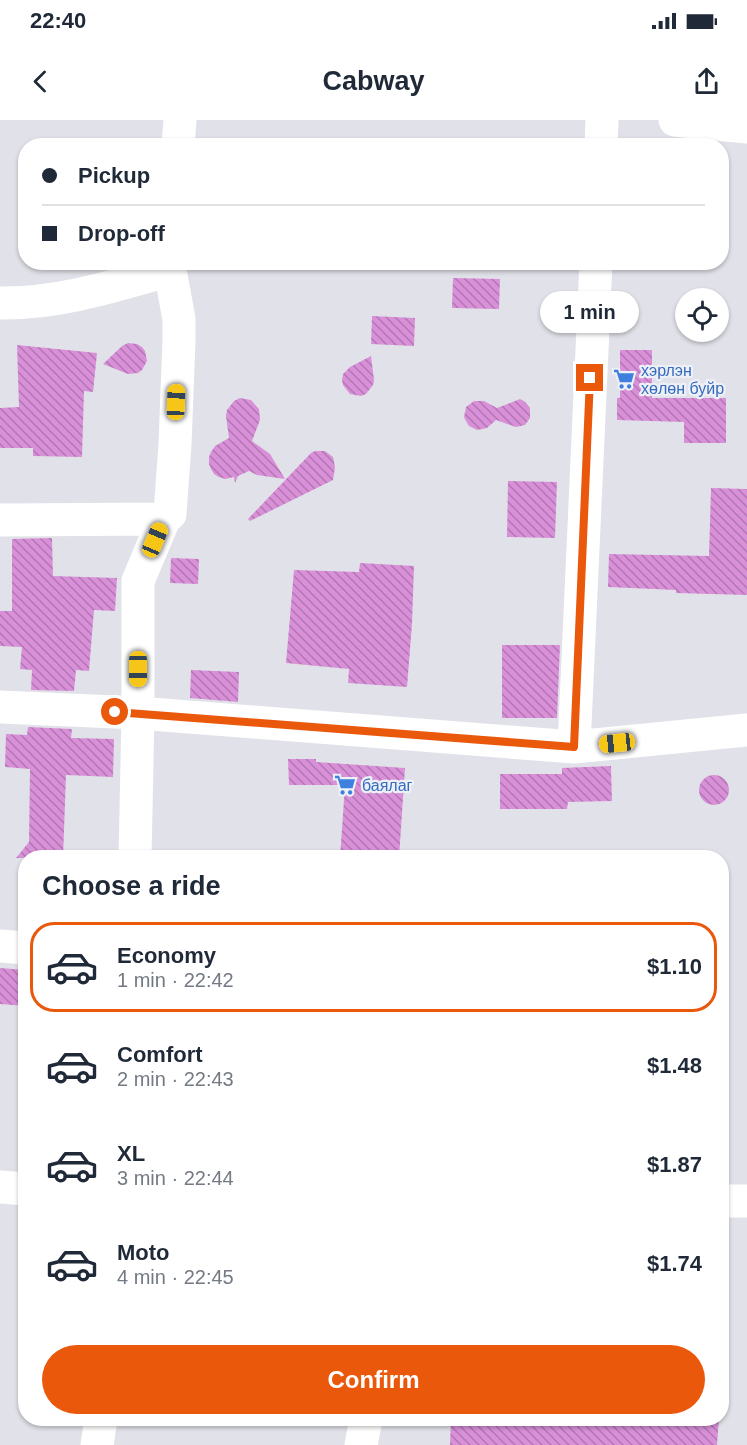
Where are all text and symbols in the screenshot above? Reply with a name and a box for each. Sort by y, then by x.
text: 22:40 [30,8,86,33]
icon: back [24,65,57,98]
icon: share [690,65,723,98]
text: Cabway [322,66,425,96]
text: Pickup [78,163,150,188]
text: Drop-off [78,221,165,246]
map controls [675,288,729,342]
button: locate [675,288,729,342]
callout: 1 min [540,291,640,333]
text: 1 min [563,301,616,323]
place label: хэрлэн хөлөн буйр [641,362,724,397]
route end [576,364,603,391]
supermarket icon: хэрлэн хөлөн буйр [612,367,636,391]
car [166,384,186,420]
car [140,520,170,560]
car [129,651,147,687]
route start [101,698,128,725]
car [598,732,636,754]
supermarket icon: баялаг [333,773,357,797]
place label: баялаг [362,777,413,794]
text: Choose a ride [42,871,221,901]
icon: car [45,940,99,994]
text: Economy [117,943,216,968]
text: $1.10 [647,954,702,979]
text: 1 min · 22:42 [117,969,234,991]
icon: car [45,1039,99,1093]
text: Comfort [117,1042,203,1067]
text: $1.48 [647,1053,702,1078]
text: 2 min · 22:43 [117,1068,234,1090]
icon: car [45,1138,99,1192]
text: XL [117,1141,145,1166]
text: $1.87 [647,1152,702,1177]
text: 3 min · 22:44 [117,1167,234,1189]
icon: car [45,1237,99,1291]
text: Moto [117,1240,170,1265]
text: $1.74 [647,1251,702,1276]
text: 4 min · 22:45 [117,1266,234,1288]
button: Confirm [42,1345,705,1414]

